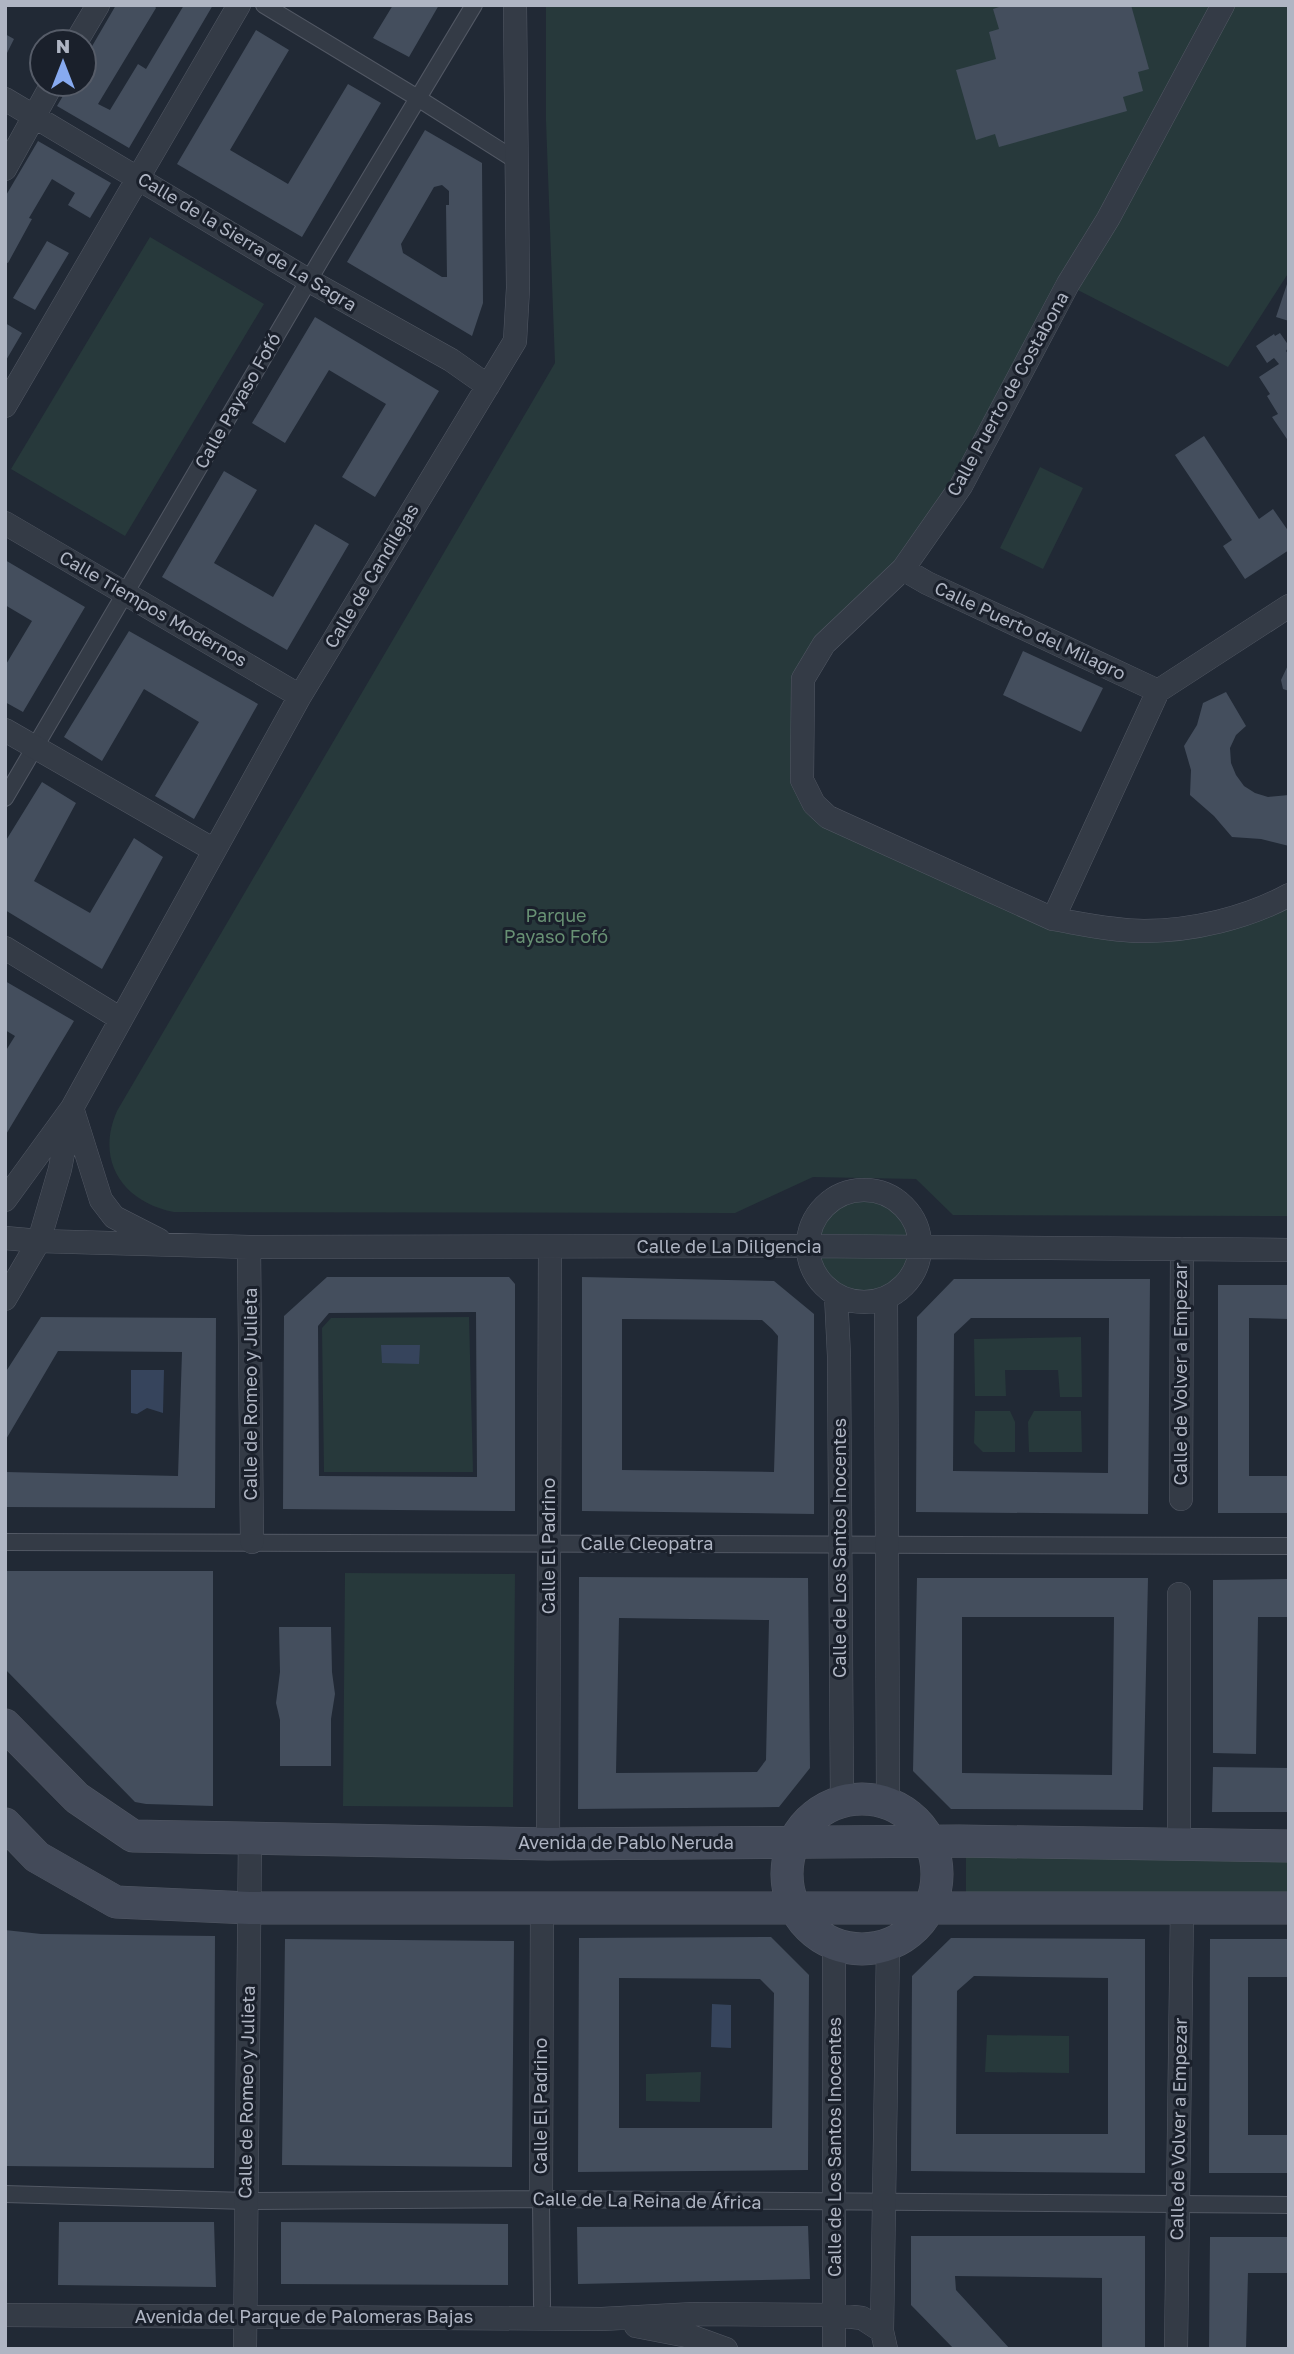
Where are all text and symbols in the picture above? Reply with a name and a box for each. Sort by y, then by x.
north arrow [28,28,98,98]
text: N [56,34,70,57]
street label: Calle de la Sierra de La Sagra [134,167,361,315]
street label: Calle Puerto de Costabona [942,287,1073,500]
street label: Calle Payaso Fofó [189,329,285,472]
street label: Calle de Candilejas [319,499,423,652]
street label: Calle Tiempos Modernos [56,545,251,671]
street label: Calle Puerto del Milagro [931,576,1130,684]
park label: Parque Payaso Fofó [504,904,608,947]
street label: Calle de La Diligencia [636,1235,822,1257]
street label: Calle de Volver a Empezar [1169,1262,1191,1486]
street label: Calle de Romeo y Julieta [239,1287,261,1501]
street label: Calle de Los Santos Inocentes [828,1418,850,1678]
street label: Calle El Padrino [537,1478,559,1614]
street label: Calle Cleopatra [580,1532,714,1554]
street label: Avenida de Pablo Neruda [518,1831,734,1853]
street label: Calle de Romeo y Julieta [233,1985,259,2199]
street label: Calle de Los Santos Inocentes [823,2017,845,2277]
street label: Calle de Volver a Empezar [1165,2017,1191,2241]
street label: Calle El Padrino [529,2038,551,2174]
street label: Calle de La Reina de África [532,2187,762,2213]
street label: Avenida del Parque de Palomeras Bajas [135,2305,473,2327]

